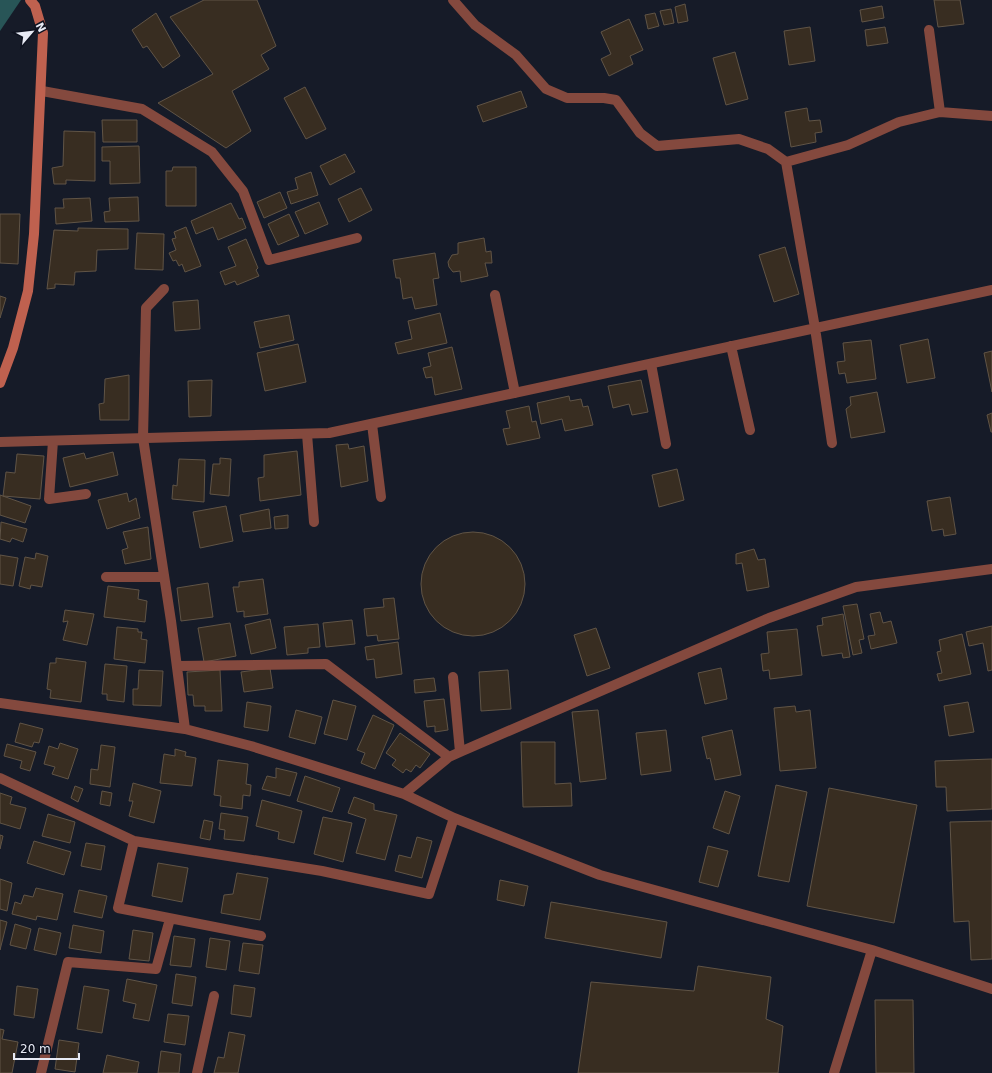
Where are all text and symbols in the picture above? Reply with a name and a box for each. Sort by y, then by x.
north arrow [12,12,52,52]
text: N [32,20,48,35]
scale bar [14,1035,79,1061]
text: 20 m [20,1042,51,1056]

